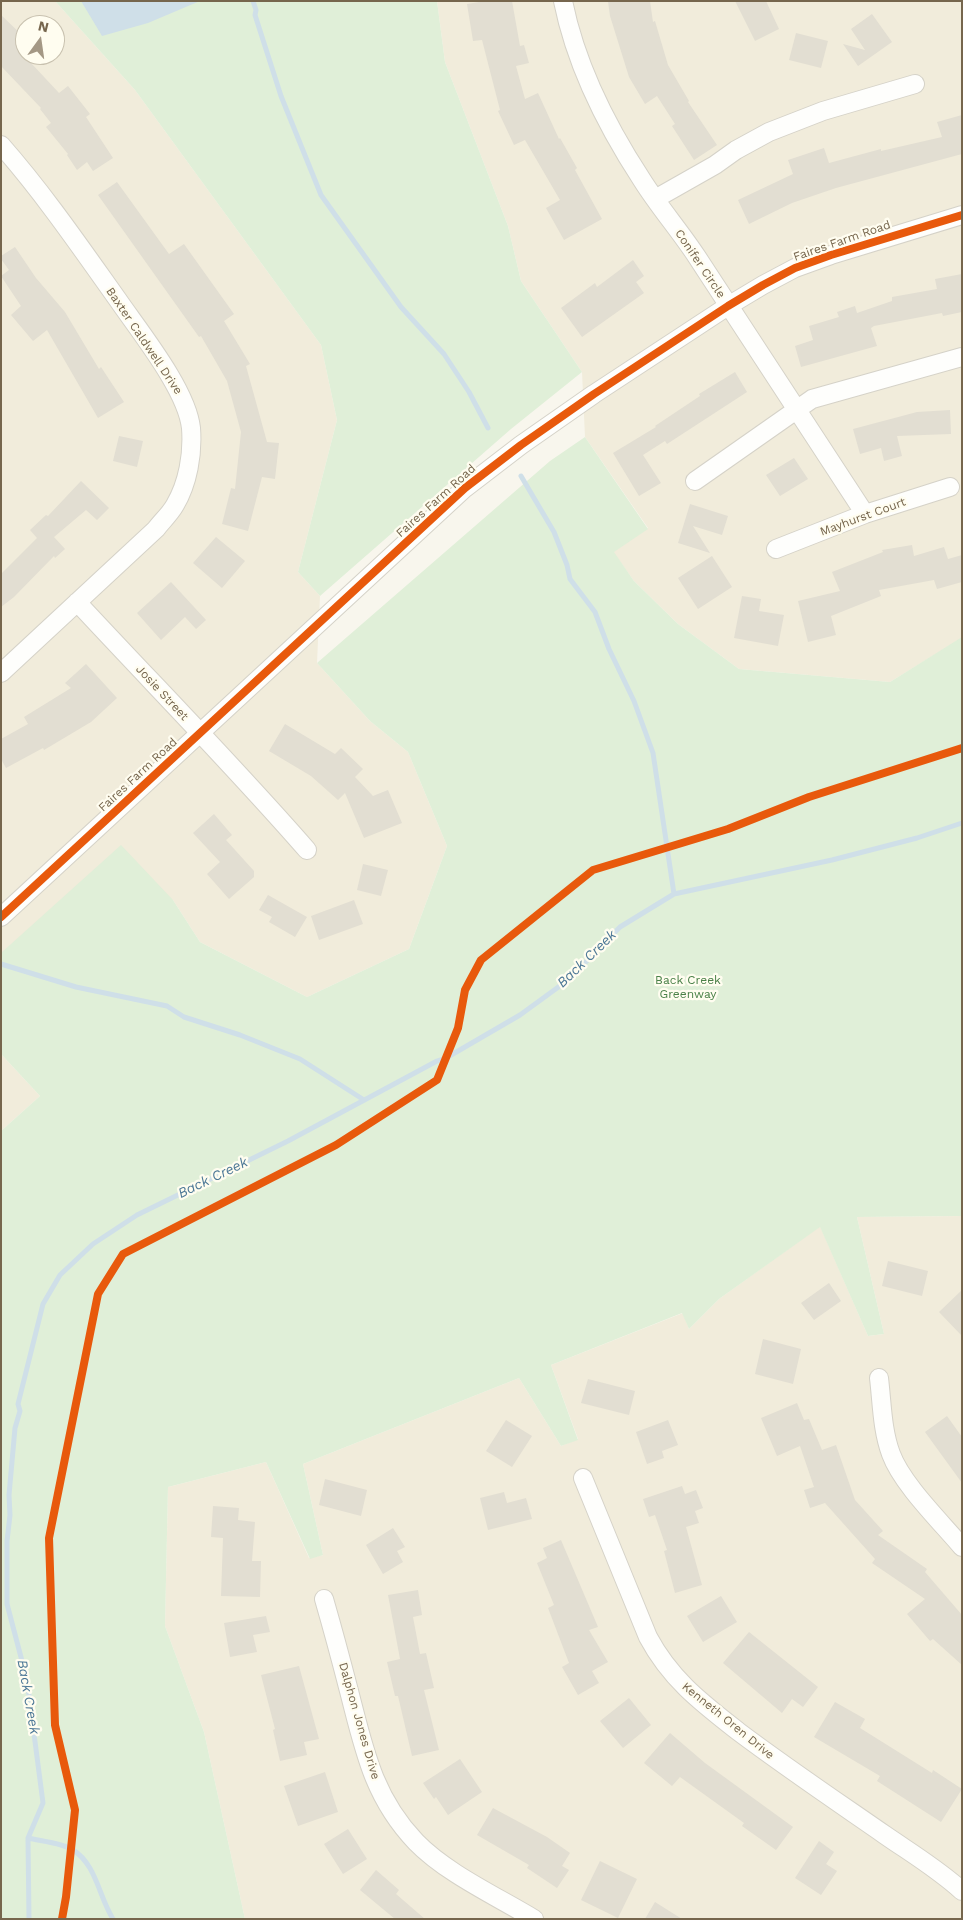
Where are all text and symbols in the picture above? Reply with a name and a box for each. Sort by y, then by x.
north arrow [15,15,65,65]
text: N [36,17,50,35]
street label: Faires Farm Road [791,218,893,264]
street label: Conifer Circle [672,227,728,301]
street label: Baxter Caldwell Drive [103,285,185,397]
street label: Faires Farm Road [393,462,479,540]
street label: Mayhurst Court [818,495,908,539]
street label: Josie Street [133,662,191,724]
street label: Faires Farm Road [96,735,180,815]
water label: Back Creek [554,927,620,991]
park label: Back Creek Greenway [655,973,721,1001]
water label: Back Creek [175,1154,251,1202]
water label: Back Creek [13,1658,43,1736]
street label: Dalphon Jones Drive [335,1661,383,1781]
street label: Kenneth Oren Drive [679,1679,777,1763]

